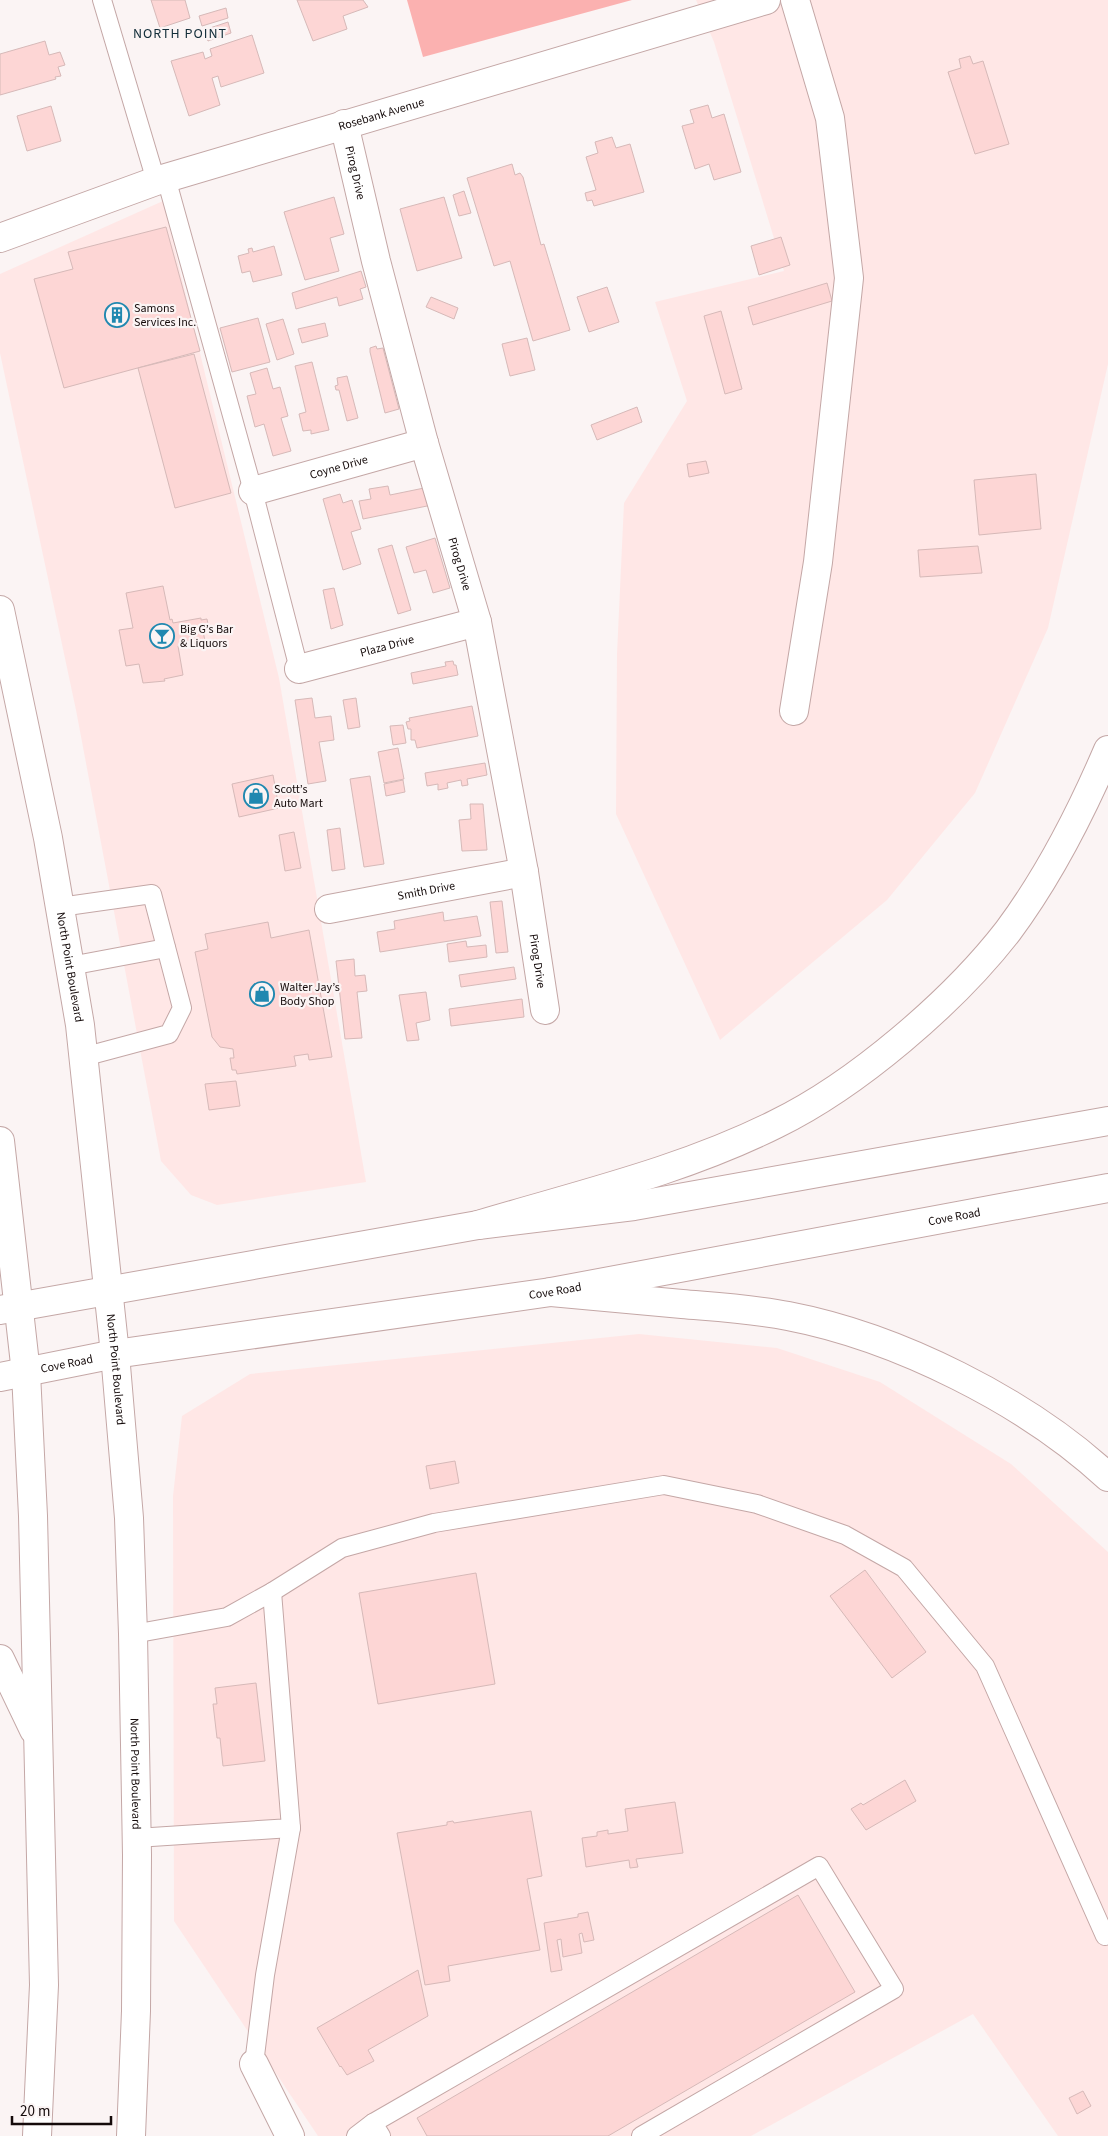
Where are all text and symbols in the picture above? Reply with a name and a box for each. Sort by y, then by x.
district label: NORTH POINT [133,24,227,44]
street label: Rosebank Avenue [336,93,426,135]
street label: Pirog Drive [341,144,370,201]
place label: Samons Services Inc. [134,300,196,331]
building icon: Samons Services Inc. [104,302,130,328]
street label: Coyne Drive [308,451,370,483]
street label: Pirog Drive [444,535,476,593]
place label: Big G’s Bar & Liquors [180,621,234,652]
bar icon: Big G’s Bar & Liquors [149,623,175,649]
street label: Plaza Drive [358,630,416,661]
place label: Scott’s Auto Mart [274,781,323,812]
shop icon: Scott’s Auto Mart [243,783,269,809]
street label: Smith Drive [396,877,457,904]
street label: North Point Boulevard [52,911,88,1024]
street label: Pirog Drive [525,933,550,989]
place label: Walter Jay’s Body Shop [280,979,340,1010]
shop icon: Walter Jay’s Body Shop [249,981,275,1007]
street label: Cove Road [927,1203,982,1230]
street label: Cove Road [528,1278,583,1304]
street label: North Point Boulevard [102,1313,130,1426]
street label: Cove Road [39,1350,94,1377]
street label: North Point Boulevard [126,1718,145,1830]
scale bar [12,2094,111,2126]
text: 20 m [20,2101,50,2122]

